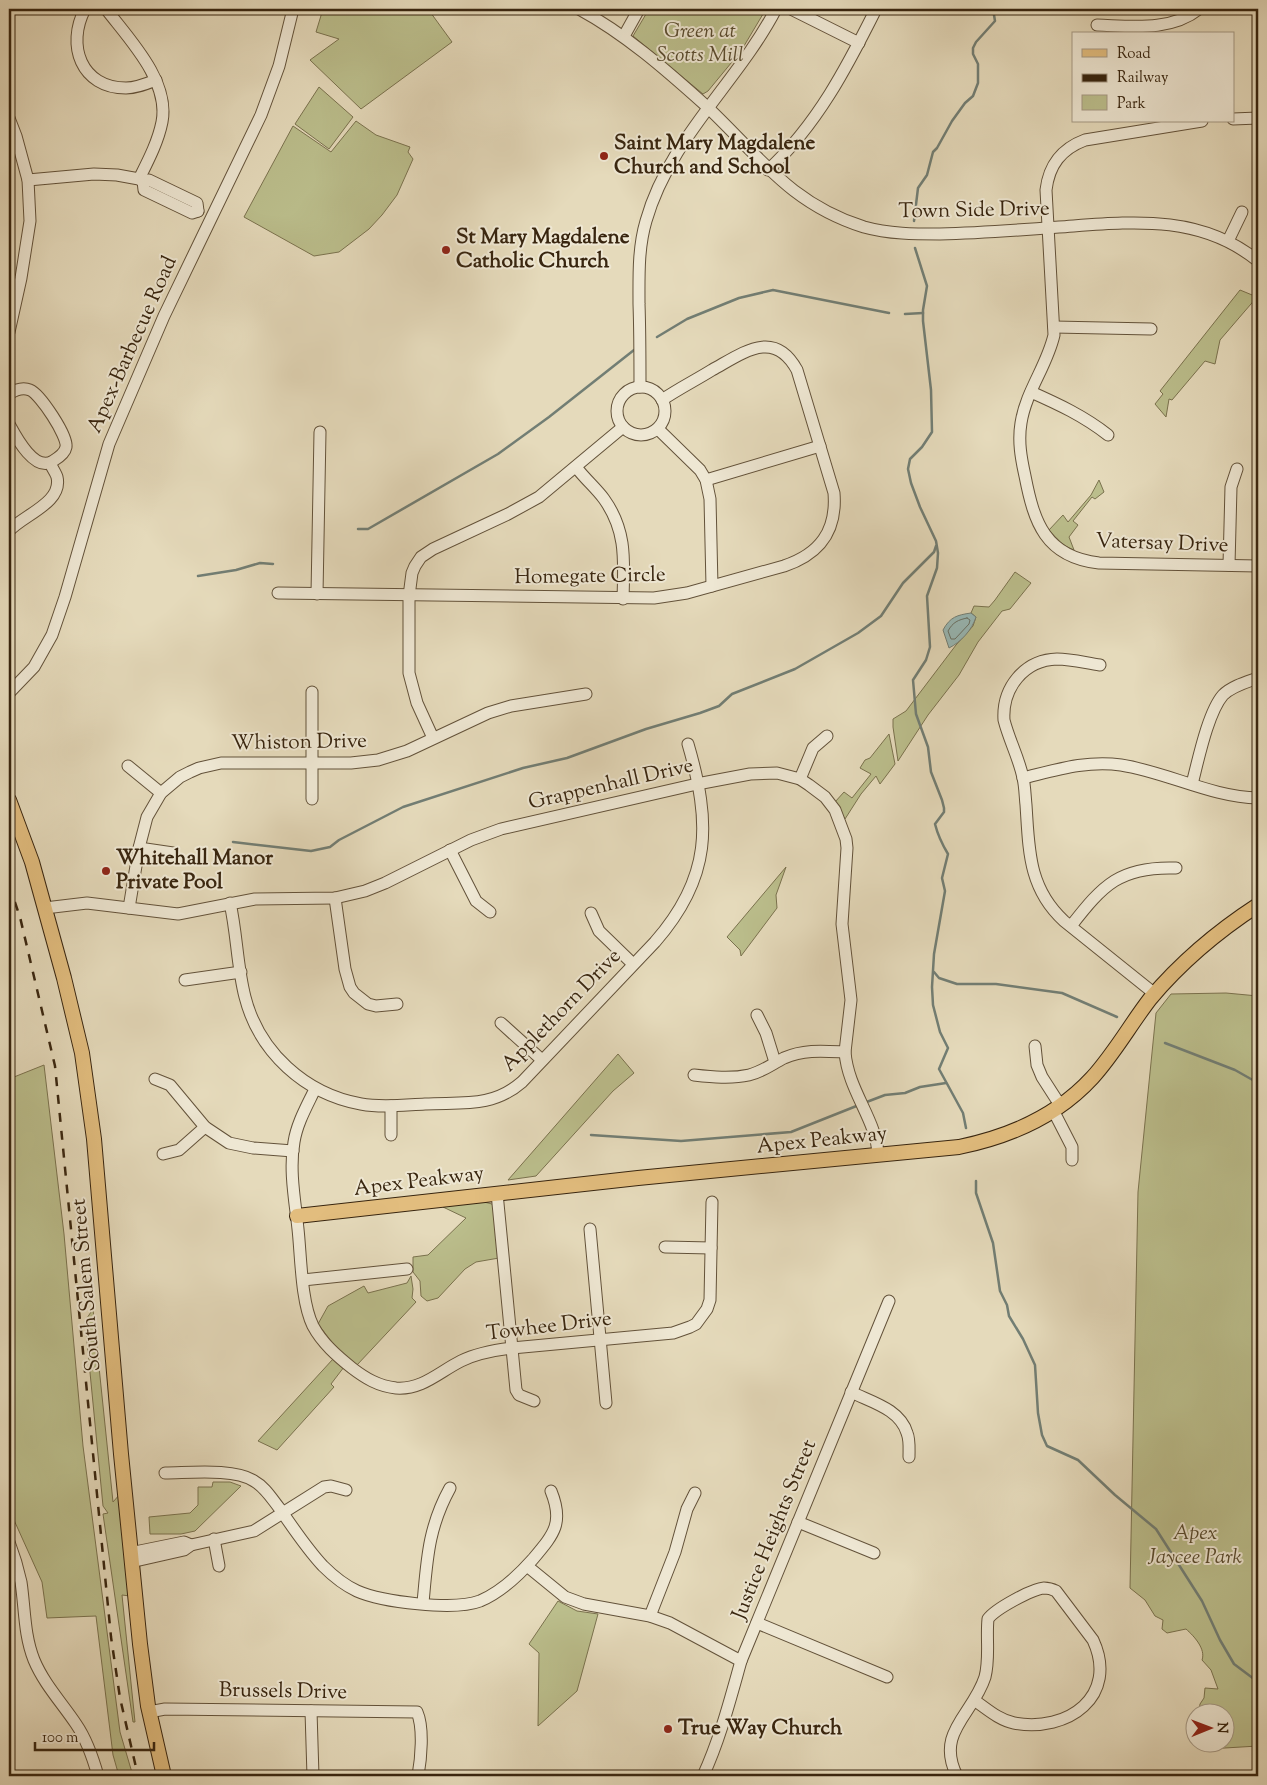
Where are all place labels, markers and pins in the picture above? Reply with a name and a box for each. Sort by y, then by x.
place label: Saint Mary Magdalene Church and School [614,129,816,183]
marker: Saint Mary Magdalene Church and School [598,150,610,162]
place label: St Mary Magdalene Catholic Church [456,223,630,277]
marker: St Mary Magdalene Catholic Church [440,244,452,256]
place label: Whitehall Manor Private Pool [116,844,273,898]
marker: Whitehall Manor Private Pool [100,865,112,877]
place label: True Way Church [678,1714,843,1744]
marker: True Way Church [662,1723,674,1735]

